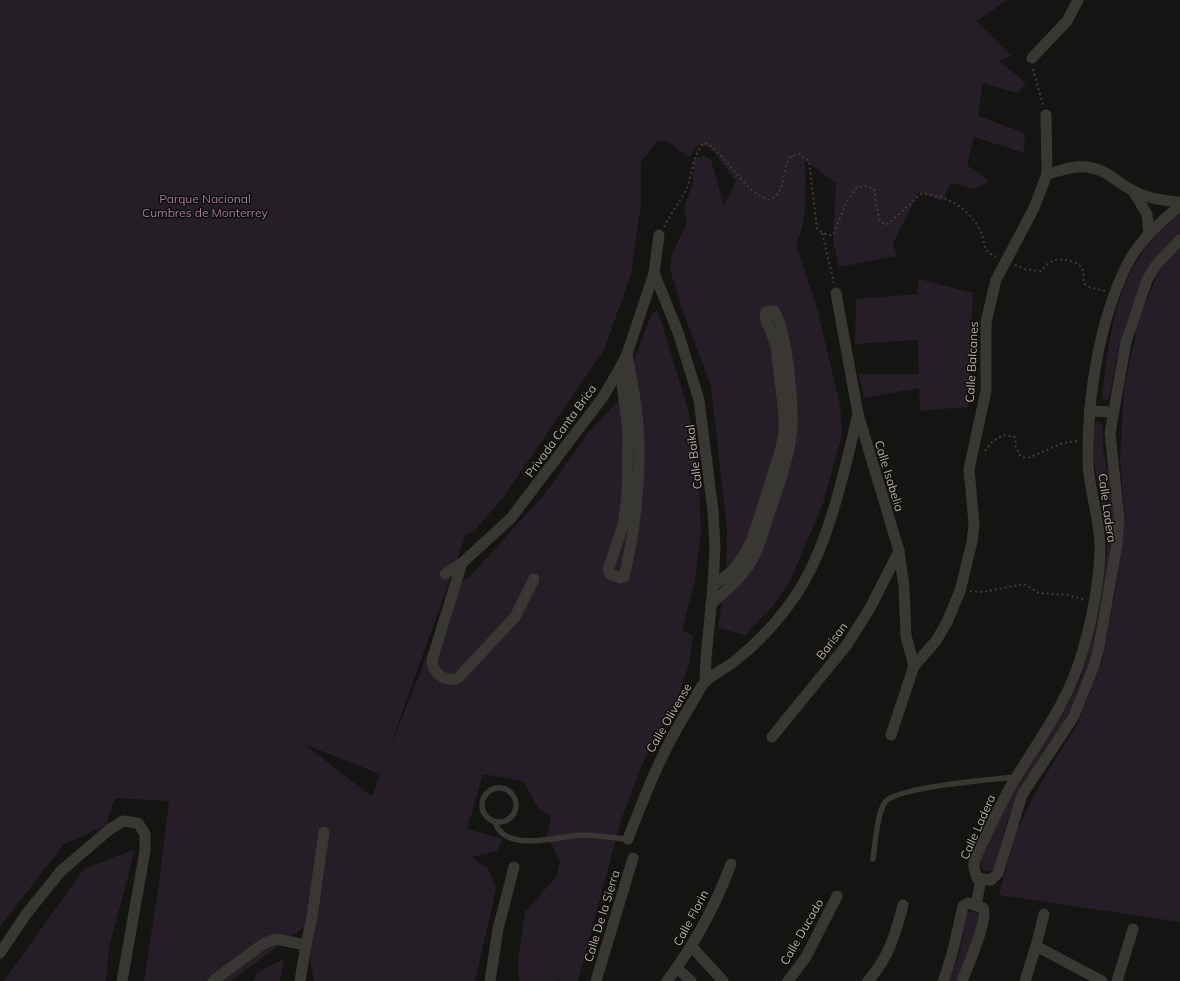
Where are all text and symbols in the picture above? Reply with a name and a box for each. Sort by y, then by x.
park label: Parque Nacional Cumbres de Monterrey [142,191,269,220]
street label: Calle Balcanes [962,321,981,403]
street label: Privada Canta Brica [522,381,599,480]
street label: Calle Baikal [682,424,705,490]
street label: Calle Isabelia [872,439,907,513]
street label: Calle Ladera [1095,472,1120,543]
street label: Barisan [813,619,850,662]
street label: Calle Olivense [643,680,695,755]
street label: Calle Ladera [957,792,999,862]
street label: Calle De la Sierra [580,868,623,964]
street label: Calle Florin [670,887,712,948]
street label: Calle Ducado [777,896,827,967]

